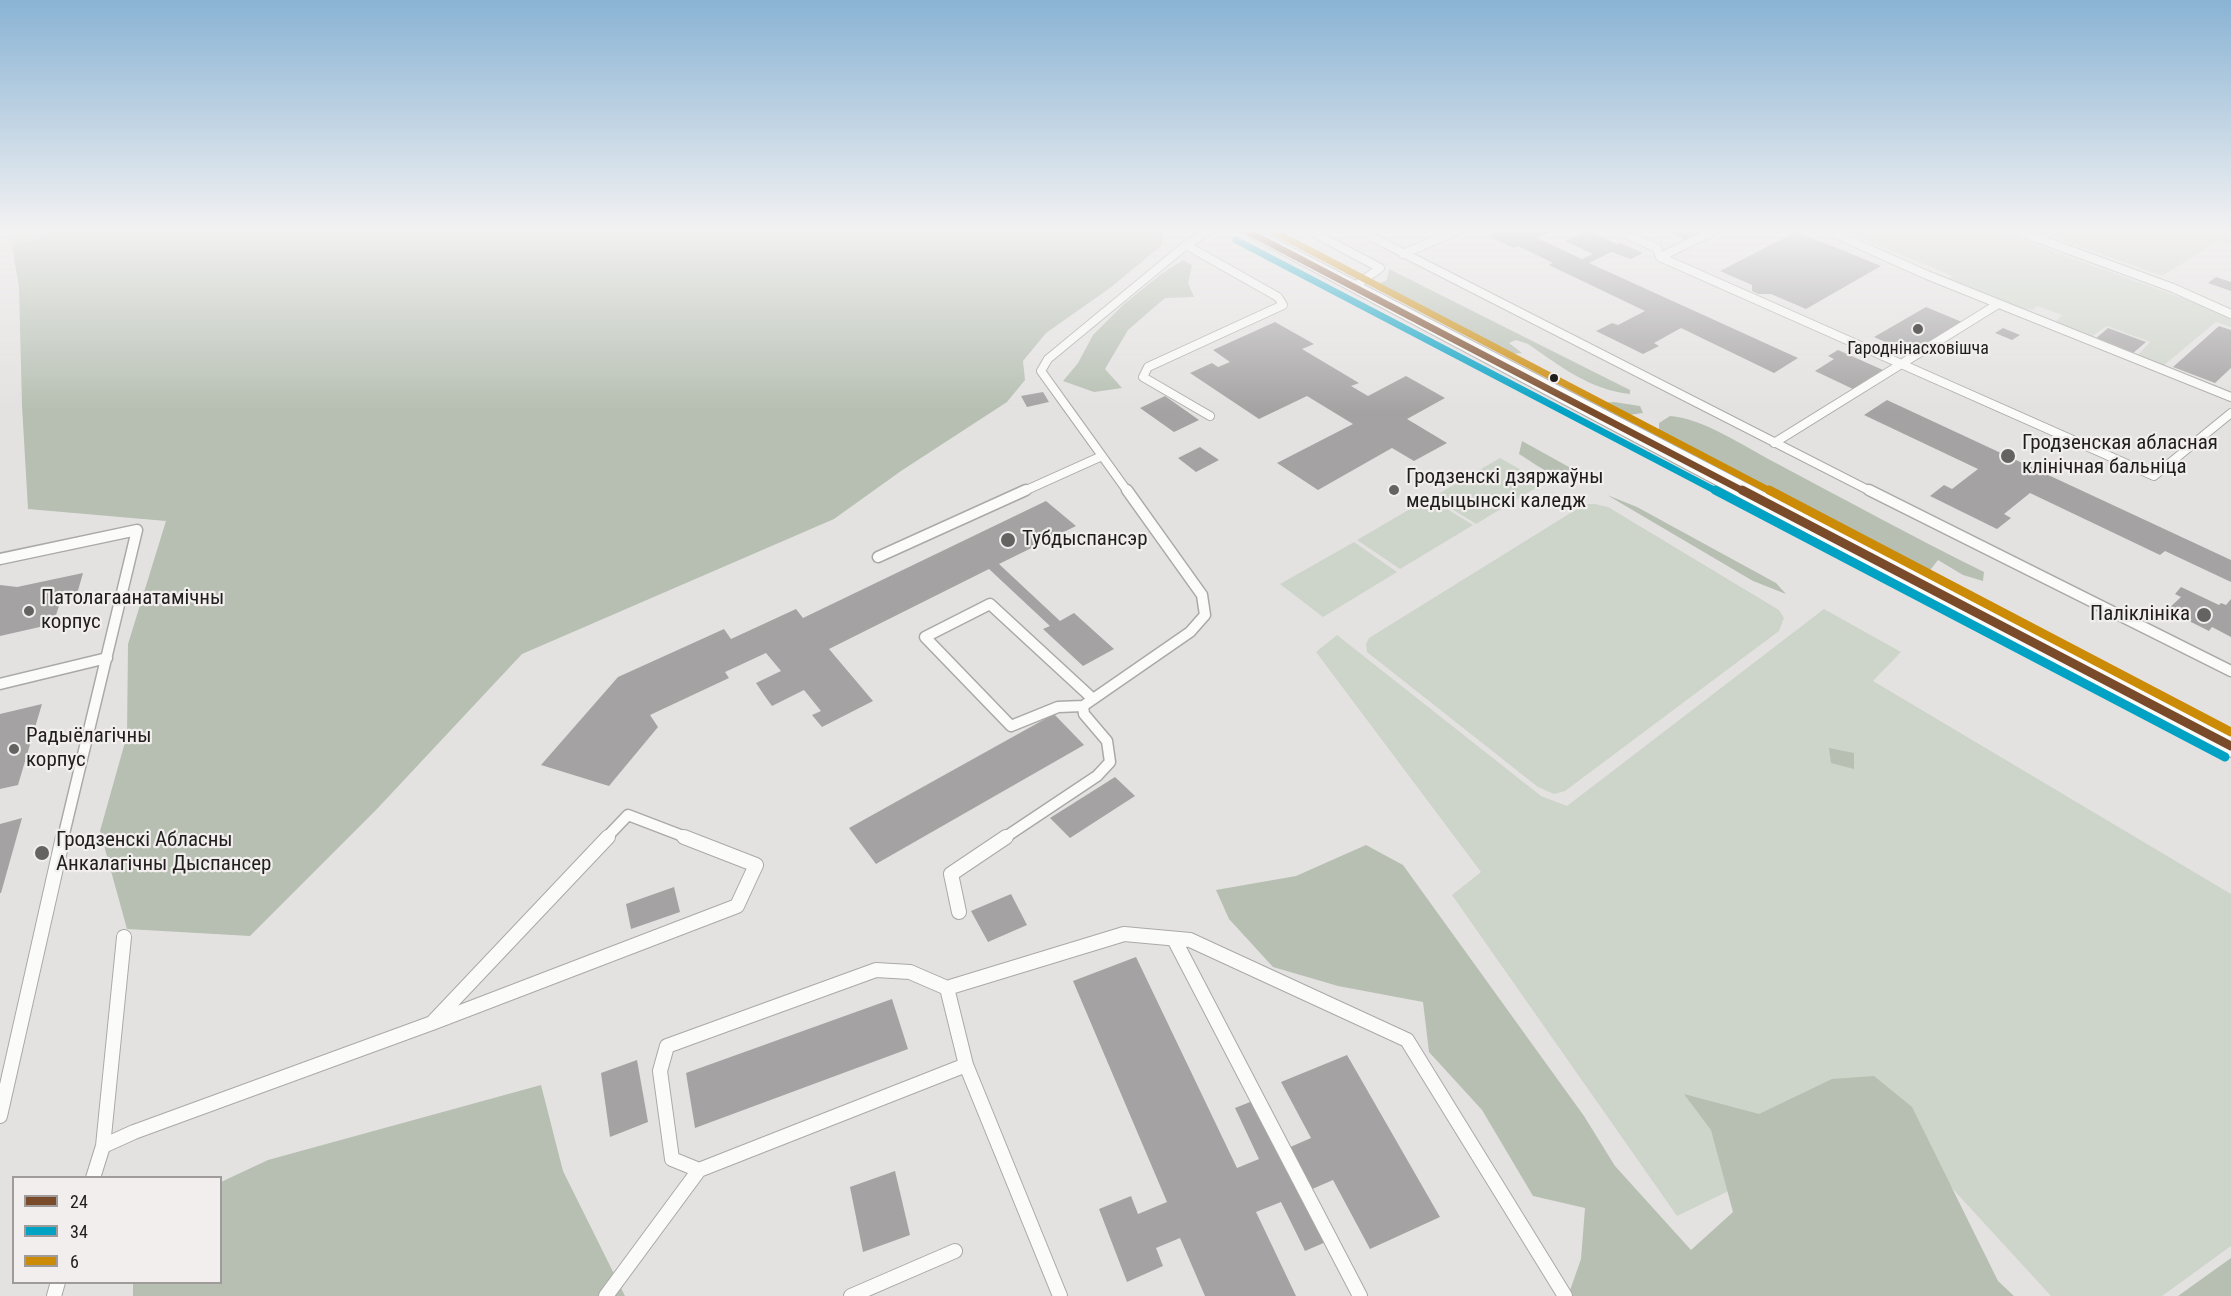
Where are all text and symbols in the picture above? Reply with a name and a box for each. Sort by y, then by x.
marker: Гароднінасховішча [1911,322,1925,336]
place label: Гароднінасховішча [1847,338,1989,360]
unlabelled marker [1548,372,1560,384]
place label: Гродзенская абласная клінічная бальніца [2022,431,2218,481]
marker: Гродзенская абласная клінічная бальніца [1999,447,2017,465]
place label: Гродзенскі дзяржаўны медыцынскі каледж [1406,465,1603,515]
marker: Гродзенскі дзяржаўны медыцынскі каледж [1387,483,1401,497]
place label: Тубдыспансэр [1022,527,1148,553]
marker: Тубдыспансэр [999,531,1017,549]
place label: Патолагаанатамічны корпус [41,586,224,636]
place label: Паліклініка [2090,602,2190,628]
marker: Патолагаанатамічны корпус [22,604,36,618]
marker: Паліклініка [2195,606,2213,624]
place label: Радыёлагічны корпус [26,724,151,774]
marker: Радыёлагічны корпус [7,742,21,756]
place label: Гродзенскі Абласны Анкалагічны Дыспансер [56,828,271,878]
marker: Гродзенскі Абласны Анкалагічны Дыспансер [33,844,51,862]
legend [12,1176,222,1284]
text: 24 [70,1191,88,1212]
text: 34 [70,1221,88,1242]
text: 6 [70,1251,79,1272]

